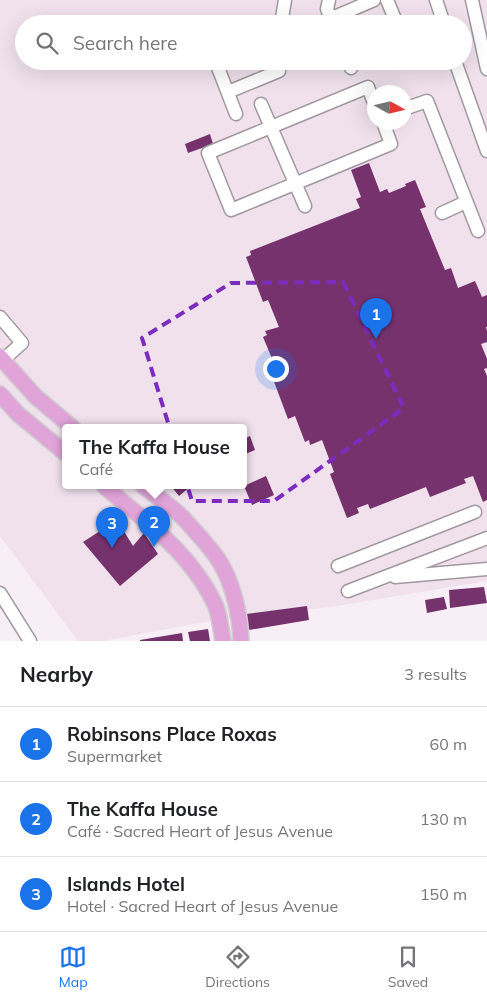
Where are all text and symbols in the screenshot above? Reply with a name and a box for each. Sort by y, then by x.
search box [15,15,472,70]
icon: search [33,29,61,57]
text: Search here [73,31,177,55]
north arrow [367,85,412,130]
pin: 1 [360,298,392,339]
your location [263,356,289,382]
popup [62,424,247,489]
text: The Kaffa House [79,435,230,459]
text: Café [79,459,113,479]
pin: 2 [138,506,170,547]
pin: 3 [96,507,128,548]
text: Nearby [20,661,93,687]
text: 3 results [404,664,467,684]
text: Robinsons Place Roxas [67,722,277,746]
text: 1 [31,734,41,754]
text: 60 m [430,734,467,754]
text: Supermarket [67,746,162,766]
text: The Kaffa House [67,797,218,821]
text: 2 [31,809,41,829]
text: 130 m [420,809,467,829]
text: Café · Sacred Heart of Jesus Avenue [67,821,333,841]
text: Islands Hotel [67,872,185,896]
text: 3 [31,884,41,904]
text: 150 m [420,884,467,904]
text: Hotel · Sacred Heart of Jesus Avenue [67,896,338,916]
tab: Map [59,943,88,991]
tab: Directions [205,943,270,991]
tab: Saved [388,943,428,991]

